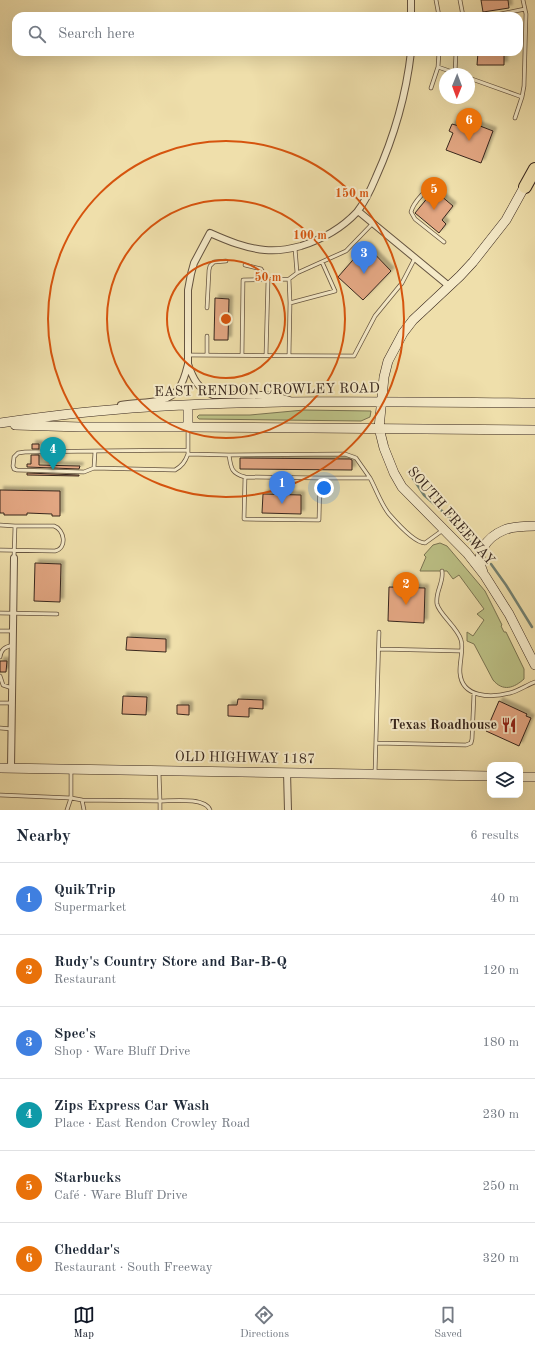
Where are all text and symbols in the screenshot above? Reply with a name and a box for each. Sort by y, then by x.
search box [12,12,523,56]
icon: search [26,23,48,45]
text: Search here [58,27,135,42]
north arrow [439,68,475,104]
pin: 6 [456,108,482,141]
pin: 5 [421,177,447,210]
text: 150 m [335,187,369,200]
text: 100 m [293,230,327,242]
pin: 3 [351,241,377,274]
text: 50 m [255,271,282,284]
centre of rings [219,312,233,326]
street label: EAST RENDON CROWLEY ROAD [154,381,380,399]
pin: 4 [40,437,66,470]
street label: SOUTH FREEWAY [405,464,497,568]
pin: 1 [269,471,295,504]
your location [314,478,334,498]
pin: 2 [393,572,419,605]
restaurant icon: Texas Roadhouse [500,716,518,734]
place label: Texas Roadhouse [390,718,497,732]
street label: OLD HIGHWAY 1187 [175,750,315,766]
map controls [487,762,523,798]
button: layers [487,762,523,798]
text: Nearby [16,828,71,845]
text: 6 results [470,829,519,842]
text: QuikTrip [54,883,116,898]
text: 1 [25,892,33,905]
text: 40 m [490,892,519,905]
text: Supermarket [54,901,126,914]
text: Rudy's Country Store and Bar-B-Q [54,955,287,970]
text: 2 [25,964,33,977]
text: 120 m [482,964,519,977]
text: Restaurant [54,973,116,986]
text: Spec's [54,1027,96,1042]
text: 3 [25,1036,33,1049]
text: 180 m [482,1036,519,1049]
text: Shop · Ware Bluff Drive [54,1045,190,1058]
text: Zips Express Car Wash [54,1099,209,1114]
text: 4 [25,1108,33,1121]
text: 230 m [482,1108,519,1121]
text: Place · East Rendon Crowley Road [54,1117,250,1130]
text: Starbucks [54,1171,121,1186]
text: 5 [25,1180,33,1193]
text: 250 m [482,1180,519,1193]
text: Café · Ware Bluff Drive [54,1189,187,1202]
text: Cheddar's [54,1243,120,1258]
text: 6 [25,1252,33,1265]
text: 320 m [482,1252,519,1265]
text: Restaurant · South Freeway [54,1261,213,1274]
tab: Map [73,1304,95,1342]
tab: Directions [240,1304,289,1342]
tab: Saved [434,1304,462,1342]

